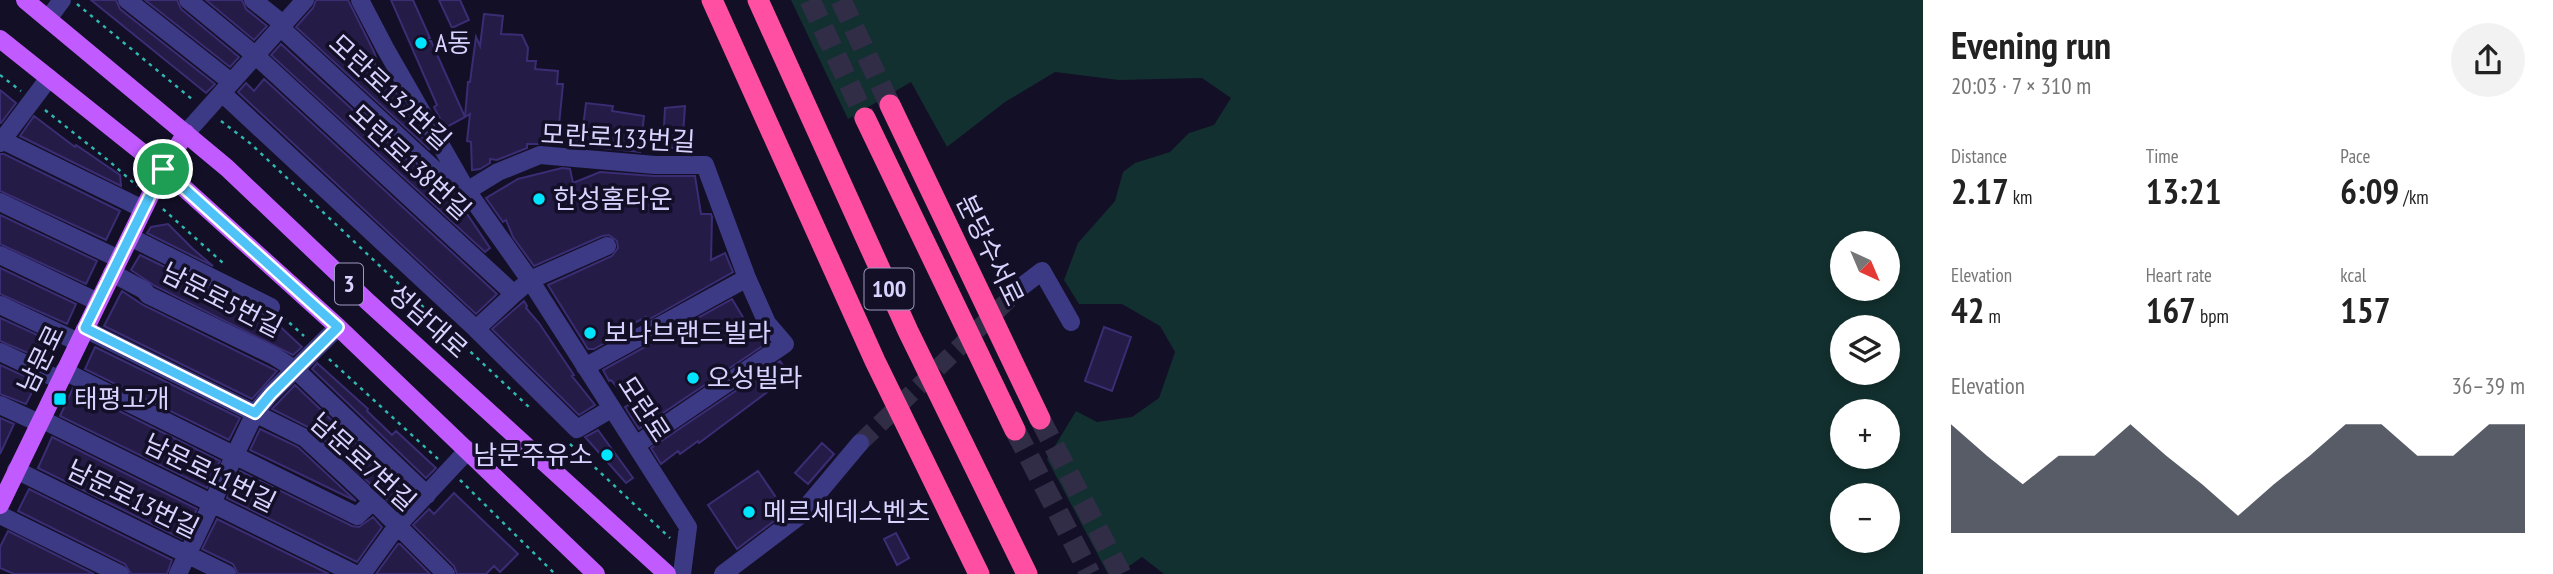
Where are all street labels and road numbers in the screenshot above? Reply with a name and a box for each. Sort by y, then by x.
street label: 모란로132번길 [323,27,458,156]
street label: 모란로138번길 [343,97,478,226]
street label: 모란로133번길 [540,117,696,158]
street label: 분당수서로 [949,189,1031,311]
street label: 남문로5번길 [156,255,288,344]
road number: 3 [335,264,363,304]
road number: 100 [864,268,914,310]
street label: 성남대로 [382,276,475,365]
street label: 남문로 [10,319,71,398]
street label: 모란로 [611,370,678,448]
street label: 남문로7번길 [304,405,423,518]
street label: 남문로11번길 [139,426,282,519]
street label: 남문로13번길 [62,452,205,545]

